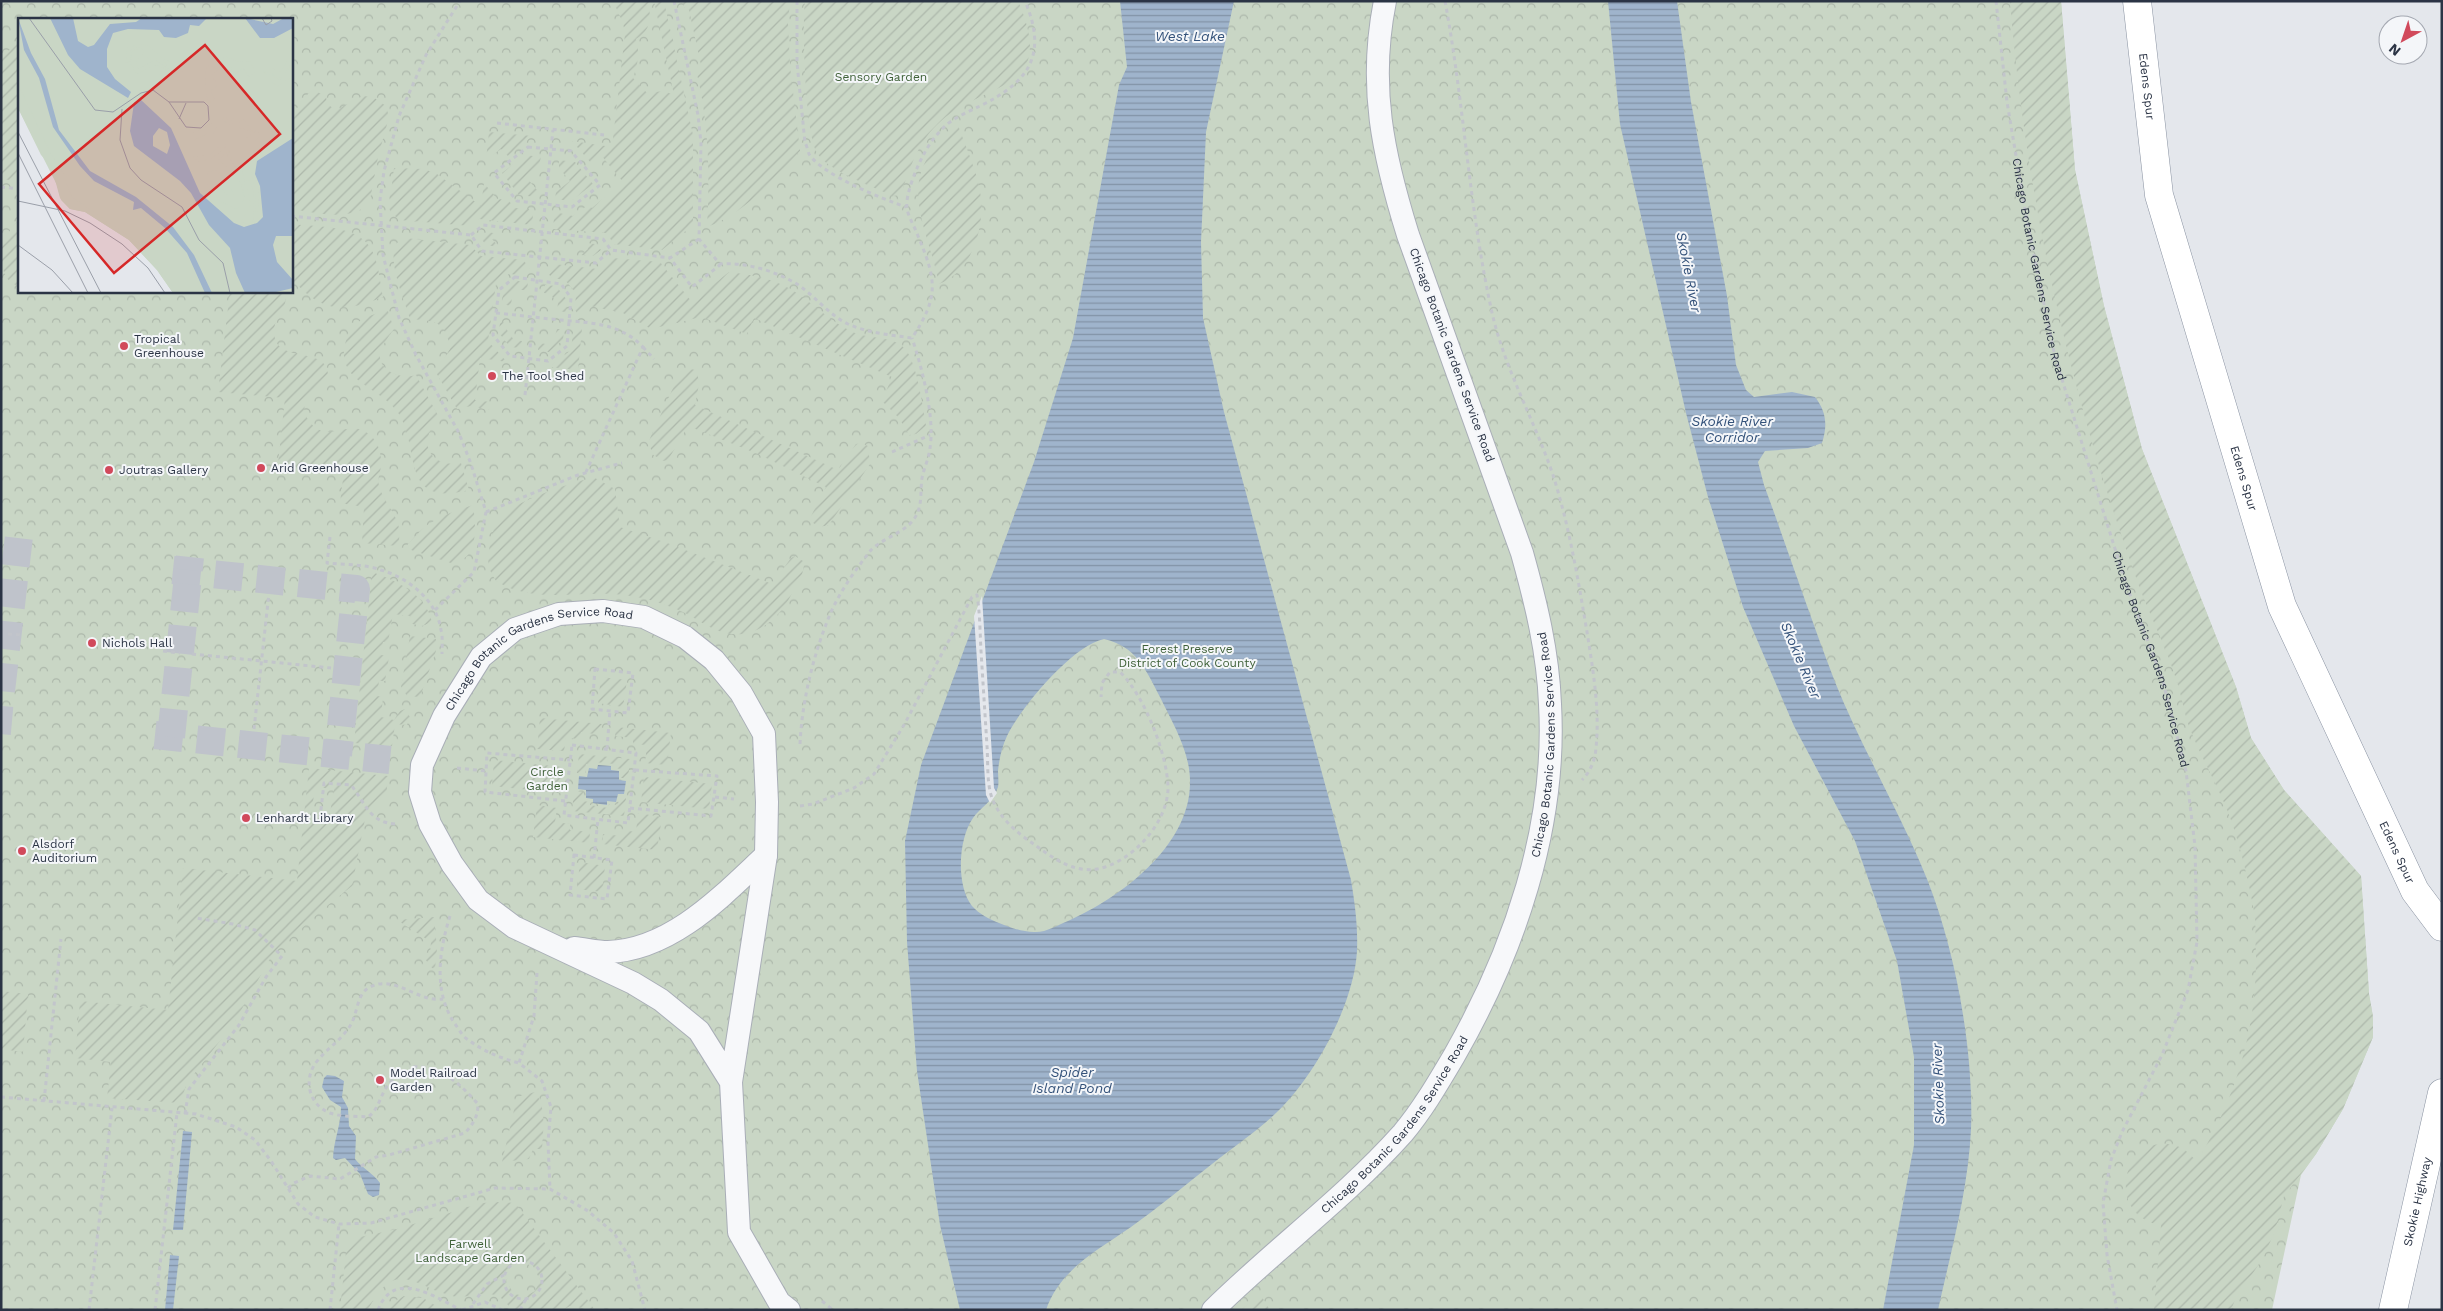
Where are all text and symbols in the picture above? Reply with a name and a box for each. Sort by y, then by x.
north arrow [2378,15,2428,65]
inset map [18,18,292,292]
water label: West Lake [1155,28,1225,44]
text: N [2386,40,2404,59]
street label: Edens Spur [2136,52,2157,121]
park label: Sensory Garden [835,70,927,84]
street label: Chicago Botanic Gardens Service Road [2010,157,2069,382]
water label: Skokie River [1673,230,1705,314]
street label: Chicago Botanic Gardens Service Road [1407,246,1497,464]
place label: Tropical Greenhouse [134,332,204,360]
marker: Tropical Greenhouse [118,340,130,352]
place label: The Tool Shed [502,369,584,383]
marker: The Tool Shed [486,370,498,382]
water label: Skokie River Corridor [1691,413,1773,445]
street label: Edens Spur [2227,444,2260,513]
place label: Arid Greenhouse [271,461,369,475]
marker: Arid Greenhouse [255,462,267,474]
place label: Joutras Gallery [119,463,209,477]
marker: Joutras Gallery [103,464,115,476]
street label: Chicago Botanic Gardens Service Road [2109,549,2192,769]
street label: Chicago Botanic Gardens Service Road [442,604,634,713]
water label: Skokie River [1778,619,1825,701]
street label: Chicago Botanic Gardens Service Road [1528,631,1558,859]
place label: Nichols Hall [102,636,173,650]
marker: Nichols Hall [86,637,98,649]
park label: Forest Preserve District of Cook County [1118,642,1256,670]
park label: Circle Garden [526,765,568,793]
place label: Lenhardt Library [256,811,354,825]
marker: Lenhardt Library [240,812,252,824]
street label: Edens Spur [2376,819,2418,886]
place label: Alsdorf Auditorium [32,837,97,865]
marker: Alsdorf Auditorium [16,845,28,857]
street label: Chicago Botanic Gardens Service Road [1318,1033,1471,1217]
water label: Skokie River [1929,1042,1947,1125]
water label: Spider Island Pond [1032,1064,1112,1096]
place label: Model Railroad Garden [390,1066,477,1094]
marker: Model Railroad Garden [374,1074,386,1086]
street label: Skokie Highway [2401,1155,2434,1248]
park label: Farwell Landscape Garden [415,1237,525,1265]

